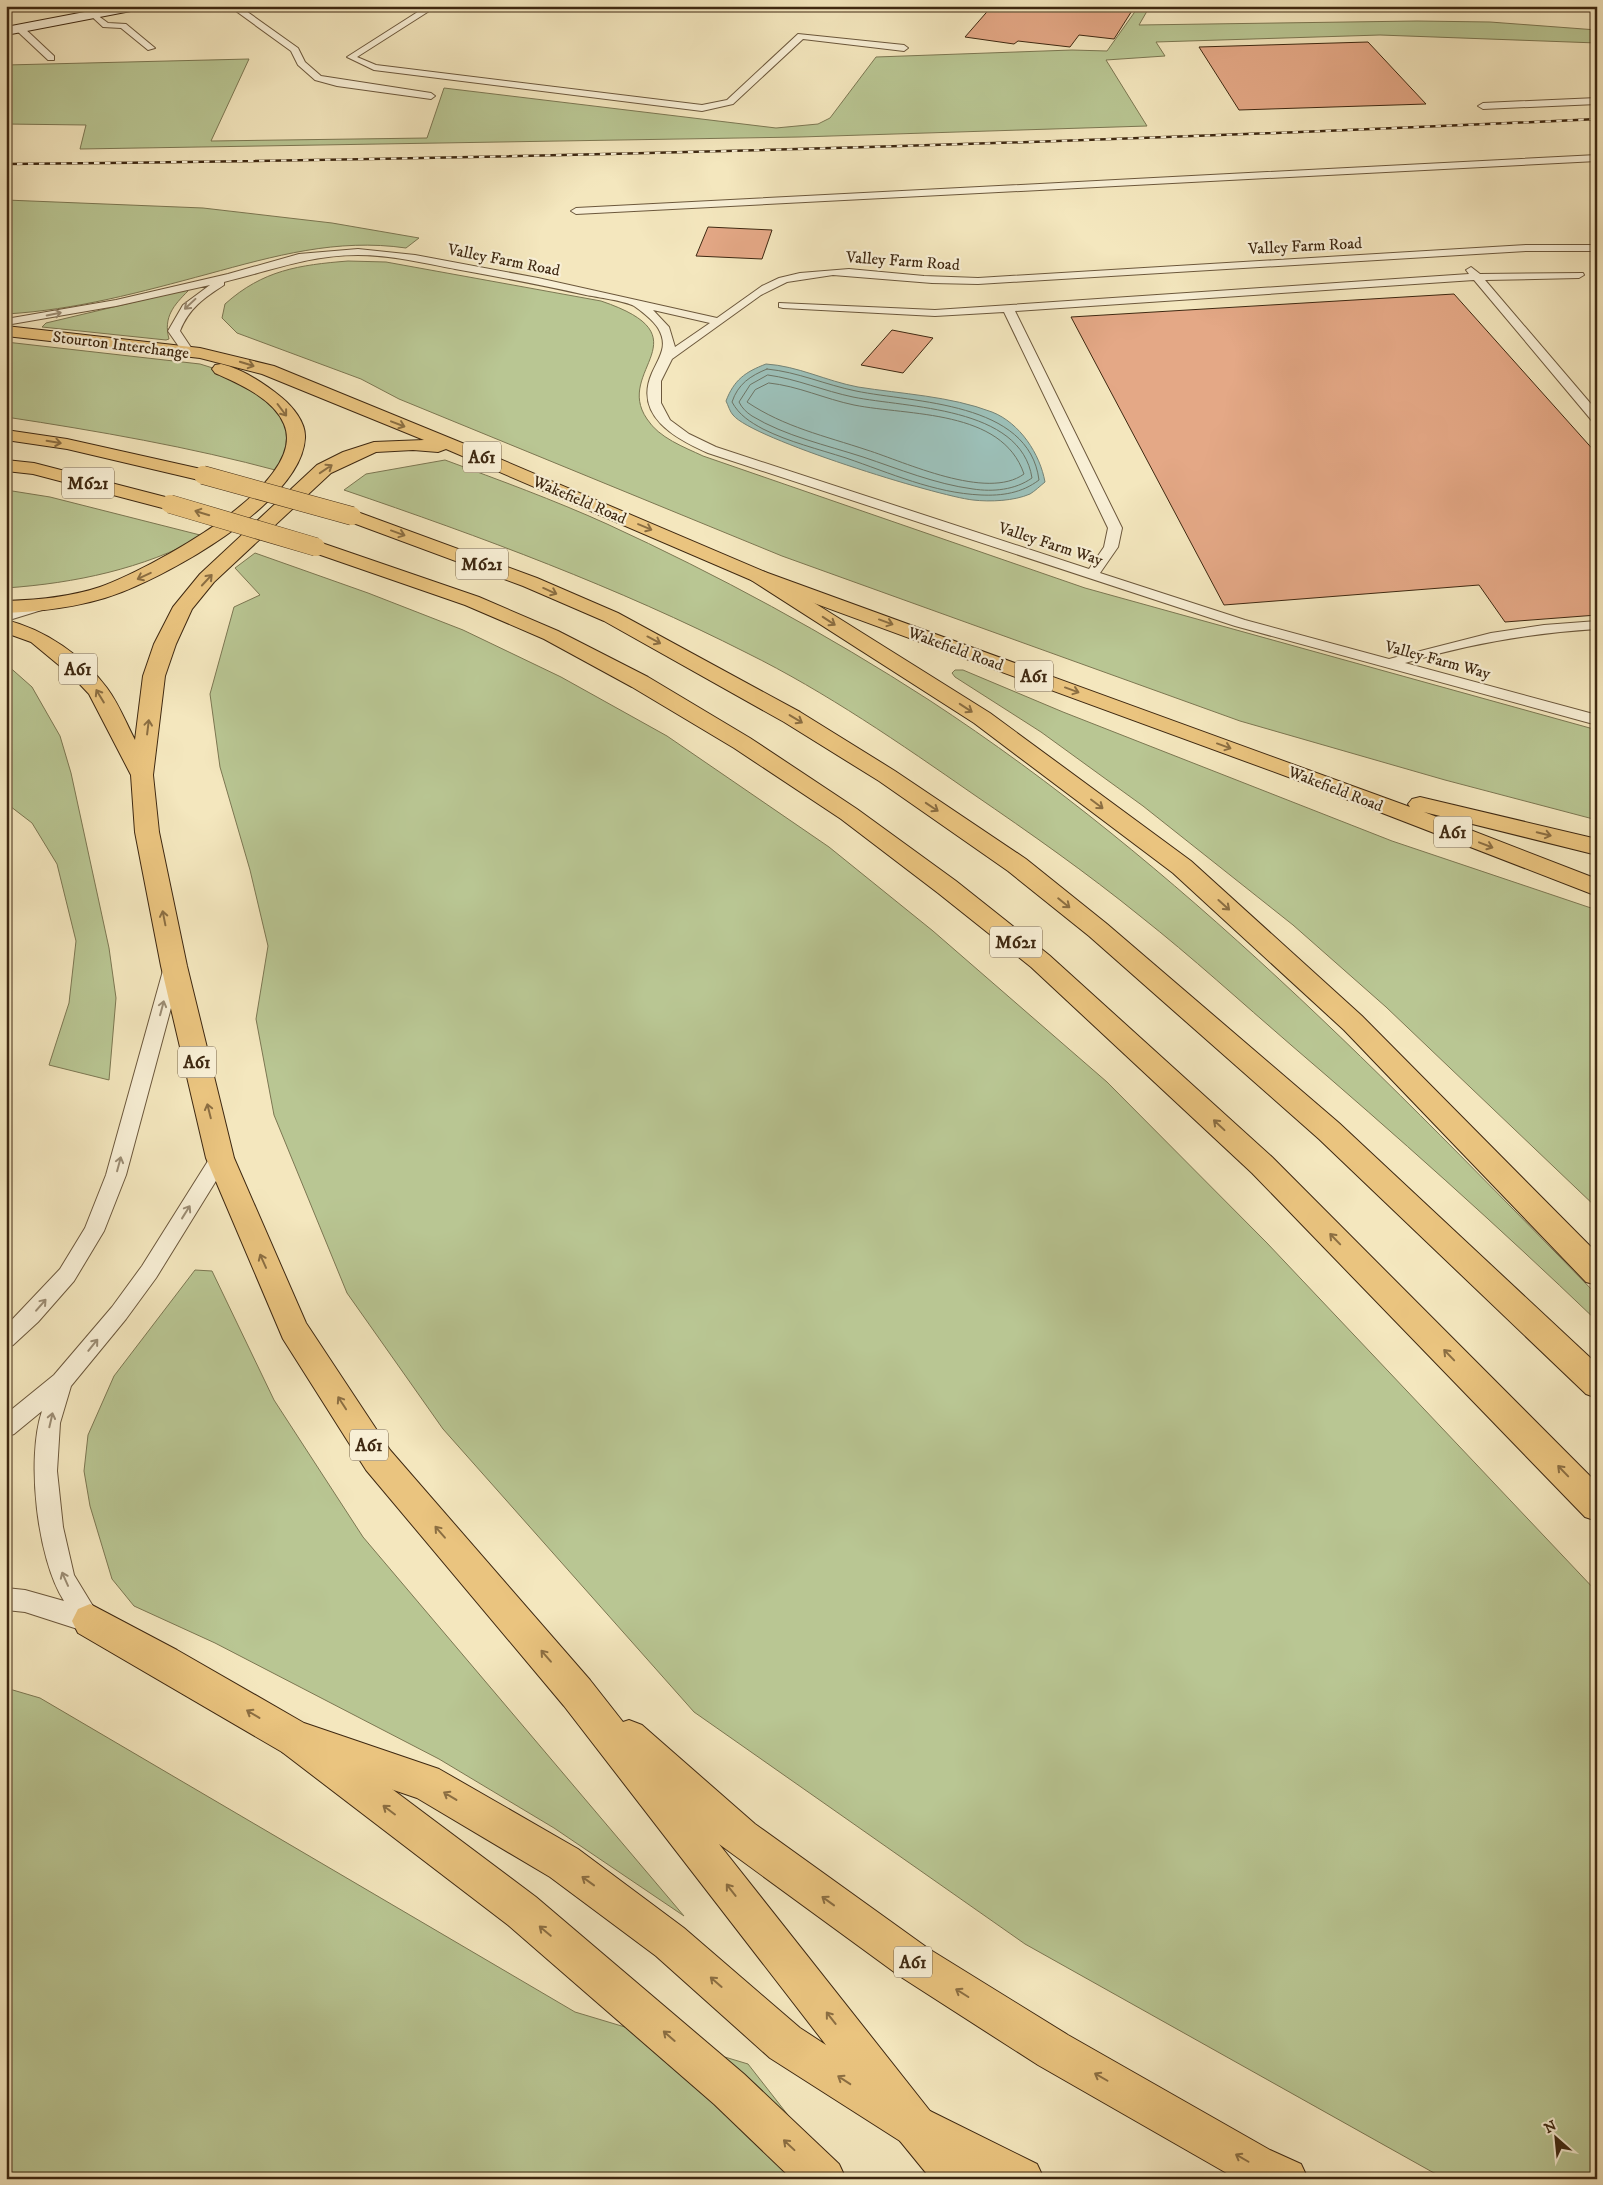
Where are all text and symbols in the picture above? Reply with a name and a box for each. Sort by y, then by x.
street label: Valley Farm Road [1247,233,1362,259]
street label: Valley Farm Road [445,239,562,281]
street label: Valley Farm Road [844,247,960,275]
one-way arrow [183,298,196,310]
one-way arrow [46,309,62,319]
street label: Stourton Interchange [52,327,190,363]
one-way arrow [239,359,255,369]
one-way arrow [277,403,287,417]
one-way arrow [390,420,405,429]
one-way arrow [46,437,62,447]
road number: A61 [463,442,501,472]
one-way arrow [318,464,332,474]
road number: M621 [62,468,114,498]
street label: Wakefield Road [529,471,630,529]
one-way arrow [195,508,211,518]
street label: Valley Farm Way [995,517,1106,570]
one-way arrow [637,523,652,532]
one-way arrow [390,529,405,538]
road number: M621 [456,548,508,580]
one-way arrow [137,572,152,581]
one-way arrow [201,573,213,586]
one-way arrow [542,586,557,596]
one-way arrow [822,615,836,626]
one-way arrow [878,618,894,627]
street label: Wakefield Road [904,622,1006,675]
one-way arrow [646,635,661,645]
street label: Valley Farm Way [1382,636,1493,684]
road number: A61 [59,654,97,684]
road number: A61 [1015,660,1053,691]
one-way arrow [1064,686,1079,695]
one-way arrow [95,690,105,704]
one-way arrow [959,703,973,713]
one-way arrow [788,715,802,725]
one-way arrow [143,719,153,735]
one-way arrow [1216,742,1232,751]
street label: Wakefield Road [1284,761,1386,816]
one-way arrow [1090,799,1104,809]
one-way arrow [925,802,939,812]
road number: A61 [1434,816,1472,848]
one-way arrow [1535,830,1551,840]
one-way arrow [1478,841,1493,850]
one-way arrow [1057,897,1070,908]
one-way arrow [1217,899,1230,911]
one-way arrow [159,910,168,926]
road number: M621 [990,926,1042,958]
one-way arrow [158,1000,167,1016]
road number: A61 [178,1046,216,1078]
one-way arrow [204,1103,213,1119]
one-way arrow [1213,1119,1226,1131]
one-way arrow [115,1157,124,1173]
one-way arrow [181,1205,192,1219]
one-way arrow [1329,1233,1341,1245]
one-way arrow [258,1254,268,1269]
one-way arrow [35,1299,46,1312]
one-way arrow [88,1339,99,1352]
one-way arrow [1443,1349,1455,1361]
one-way arrow [336,1396,347,1410]
one-way arrow [47,1412,56,1428]
road number: A61 [350,1430,388,1460]
one-way arrow [1556,1465,1569,1477]
one-way arrow [435,1526,446,1539]
one-way arrow [60,1572,70,1587]
one-way arrow [540,1649,551,1662]
one-way arrow [246,1709,260,1719]
one-way arrow [442,1791,457,1801]
one-way arrow [382,1805,396,1815]
one-way arrow [581,1876,595,1886]
one-way arrow [726,1883,736,1897]
one-way arrow [821,1896,835,1906]
one-way arrow [539,1925,552,1936]
road number: A61 [894,1946,932,1978]
one-way arrow [709,1976,722,1988]
one-way arrow [955,1988,969,1998]
one-way arrow [826,2011,836,2025]
one-way arrow [662,2030,675,2042]
one-way arrow [1094,2072,1108,2082]
one-way arrow [837,2075,851,2086]
north arrow [1530,2112,1580,2162]
text: N [1541,2116,1560,2138]
one-way arrow [783,2139,795,2151]
one-way arrow [1235,2152,1249,2162]

